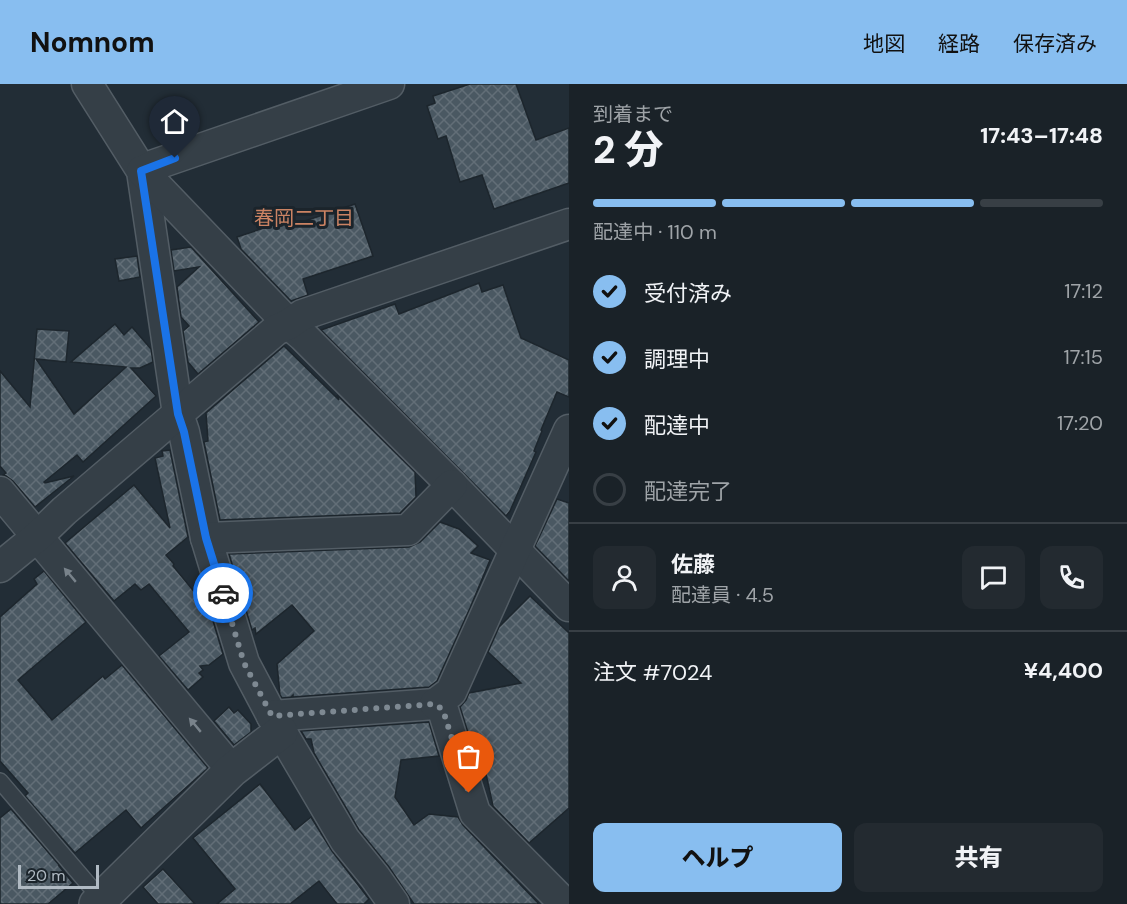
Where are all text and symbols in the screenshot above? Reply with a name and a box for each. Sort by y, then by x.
text: Nomnom [30,24,155,61]
text: 地図 [863,30,905,58]
text: 経路 [938,30,980,58]
text: 保存済み [1013,30,1097,58]
pin [149,96,200,158]
text: 到着まで [593,101,673,127]
icon: home [158,105,191,138]
text: 17:43–17:48 [980,121,1103,150]
text: 2 分 [593,124,664,175]
district label: 春岡二丁目 [254,205,354,231]
text: 配達中 · 110 m [593,219,717,245]
icon: check [593,275,626,308]
text: 17:12 [1064,278,1103,304]
text: 受付済み [644,279,732,308]
icon: check [593,341,626,374]
text: 17:15 [1064,344,1103,370]
text: 調理中 [644,345,710,374]
icon: check [593,407,626,440]
text: 17:20 [1057,410,1103,436]
text: 配達中 [644,411,710,440]
text: 配達完了 [644,477,732,506]
button: person [593,546,656,609]
button: chat [962,546,1025,609]
button: phone [1040,546,1103,609]
text: 佐藤 [671,550,715,579]
courier [193,563,253,623]
one-way arrow [64,568,77,583]
icon: car [207,577,240,610]
text: 配達員 · 4.5 [671,582,774,608]
text: ¥4,400 [1024,656,1103,685]
text: 注文 #7024 [593,658,712,687]
one-way arrow [189,718,202,733]
pin [443,731,494,793]
icon: bag [452,740,485,773]
button: ヘルプ [593,823,842,892]
button: 共有 [854,823,1103,892]
scale bar [18,862,99,890]
text: 20 m [27,865,66,886]

